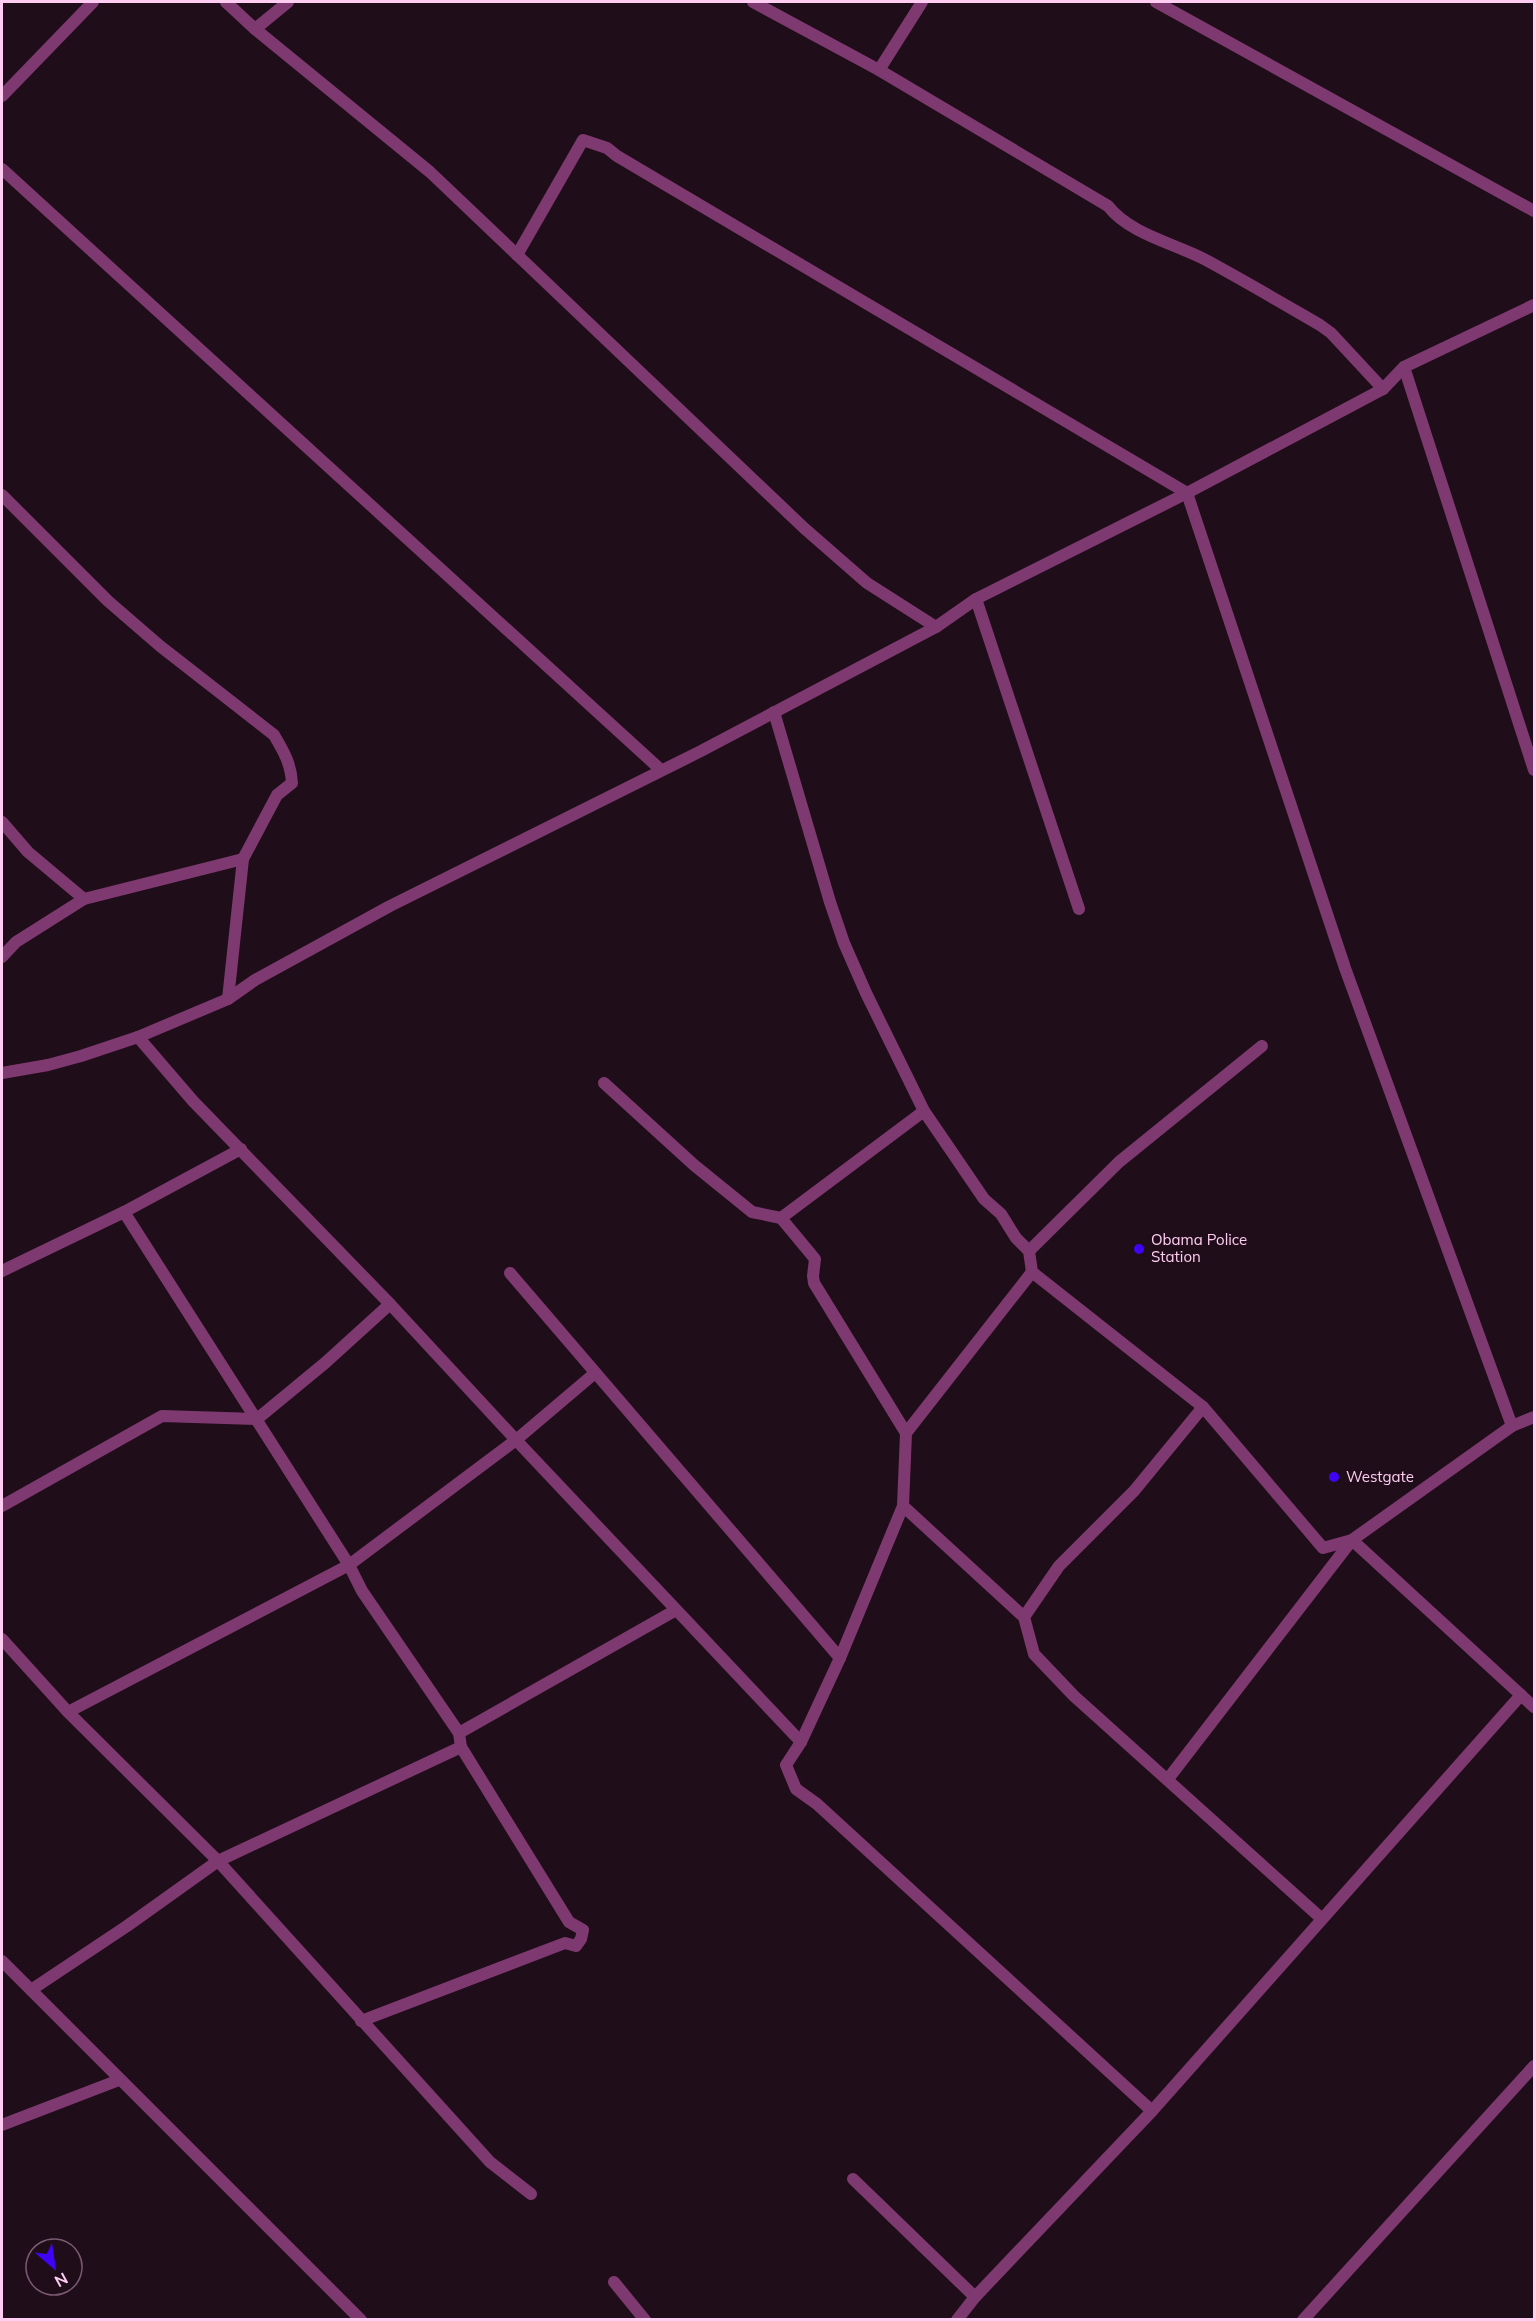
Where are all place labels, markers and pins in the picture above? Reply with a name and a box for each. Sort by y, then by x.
place label: Obama Police Station [1151,1230,1247,1266]
marker: Obama Police Station [1132,1242,1146,1256]
place label: Westgate [1346,1467,1414,1486]
marker: Westgate [1327,1470,1341,1484]

